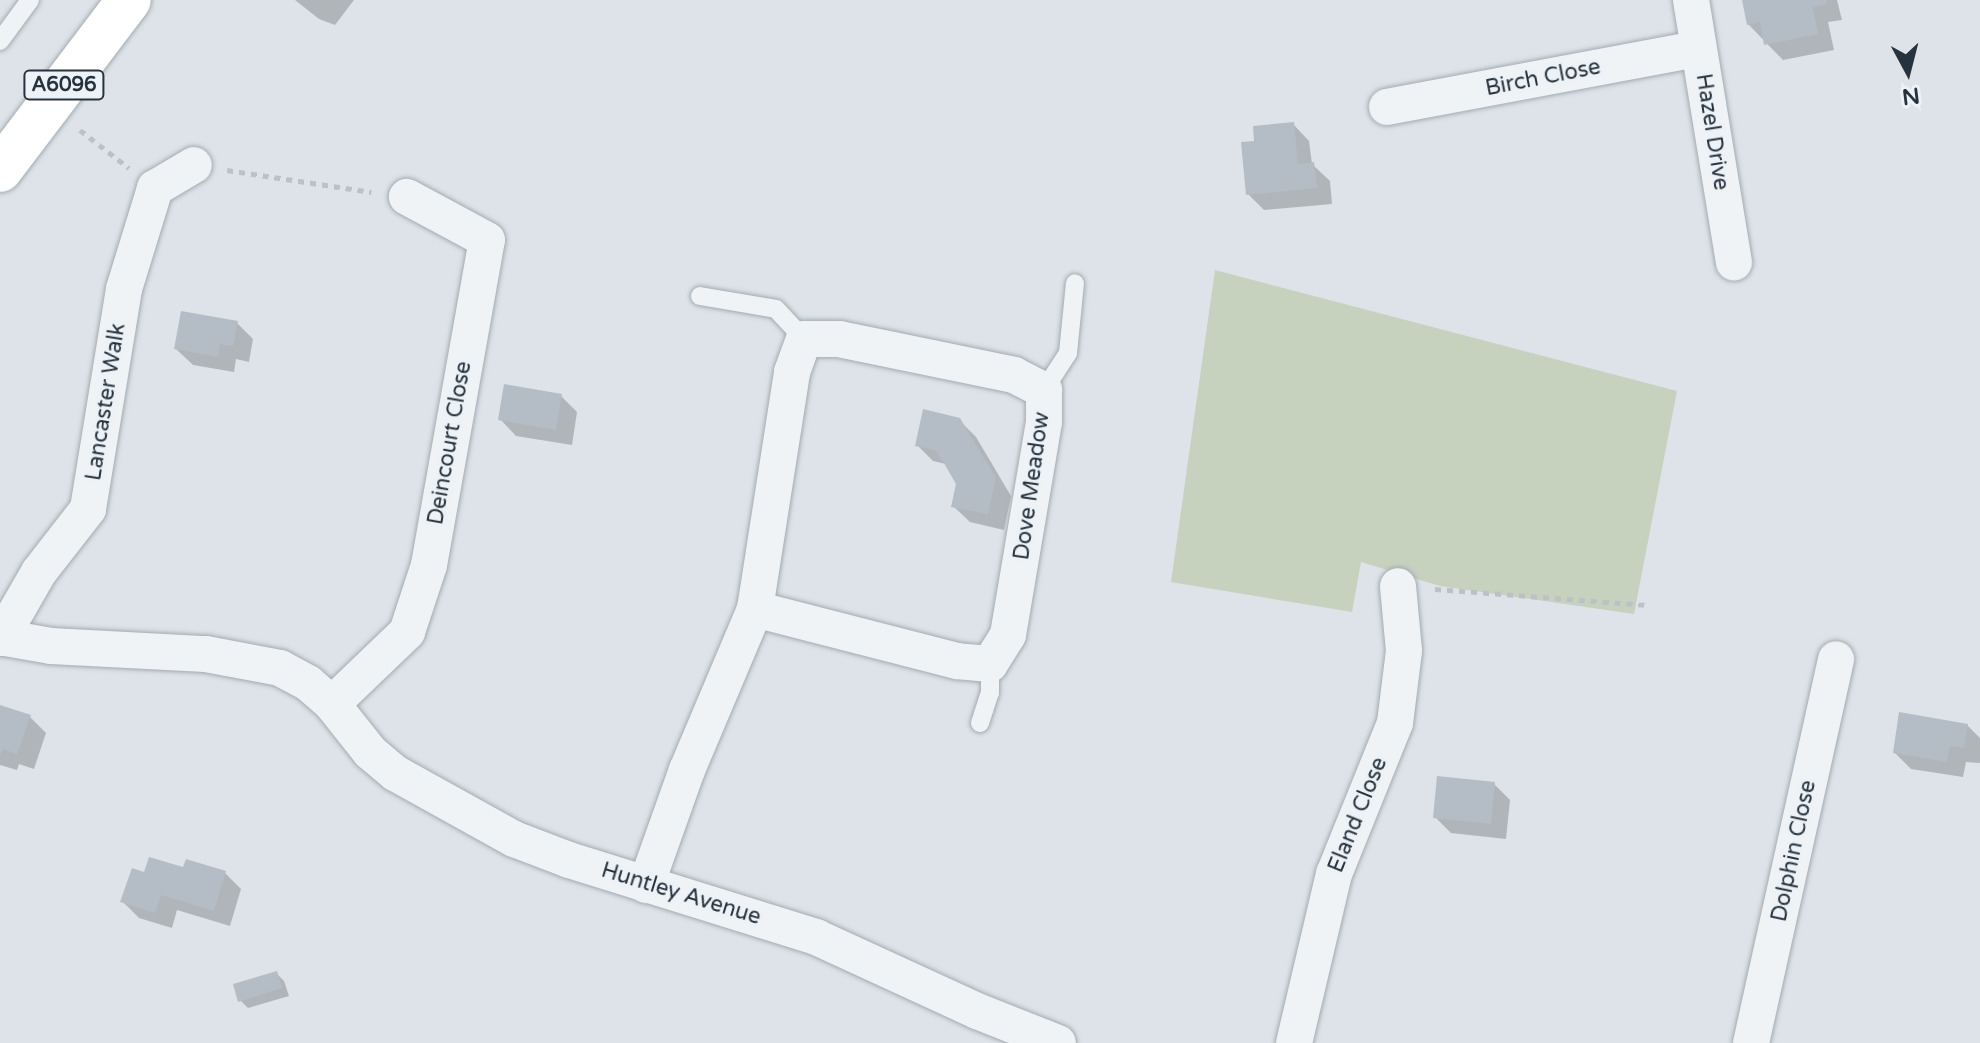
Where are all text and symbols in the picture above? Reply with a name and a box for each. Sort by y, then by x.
north arrow [1868,32,1948,112]
street label: Birch Close [1483,54,1603,102]
road number: A6096 [22,69,106,101]
street label: Hazel Drive [1690,72,1734,192]
text: N [1901,82,1921,110]
street label: Lancaster Walk [81,321,131,483]
street label: Deincourt Close [423,359,477,527]
street label: Dove Meadow [1009,410,1055,562]
street label: Eland Close [1323,753,1393,877]
street label: Dolphin Close [1766,778,1822,924]
street label: Huntley Avenue [598,857,764,931]

